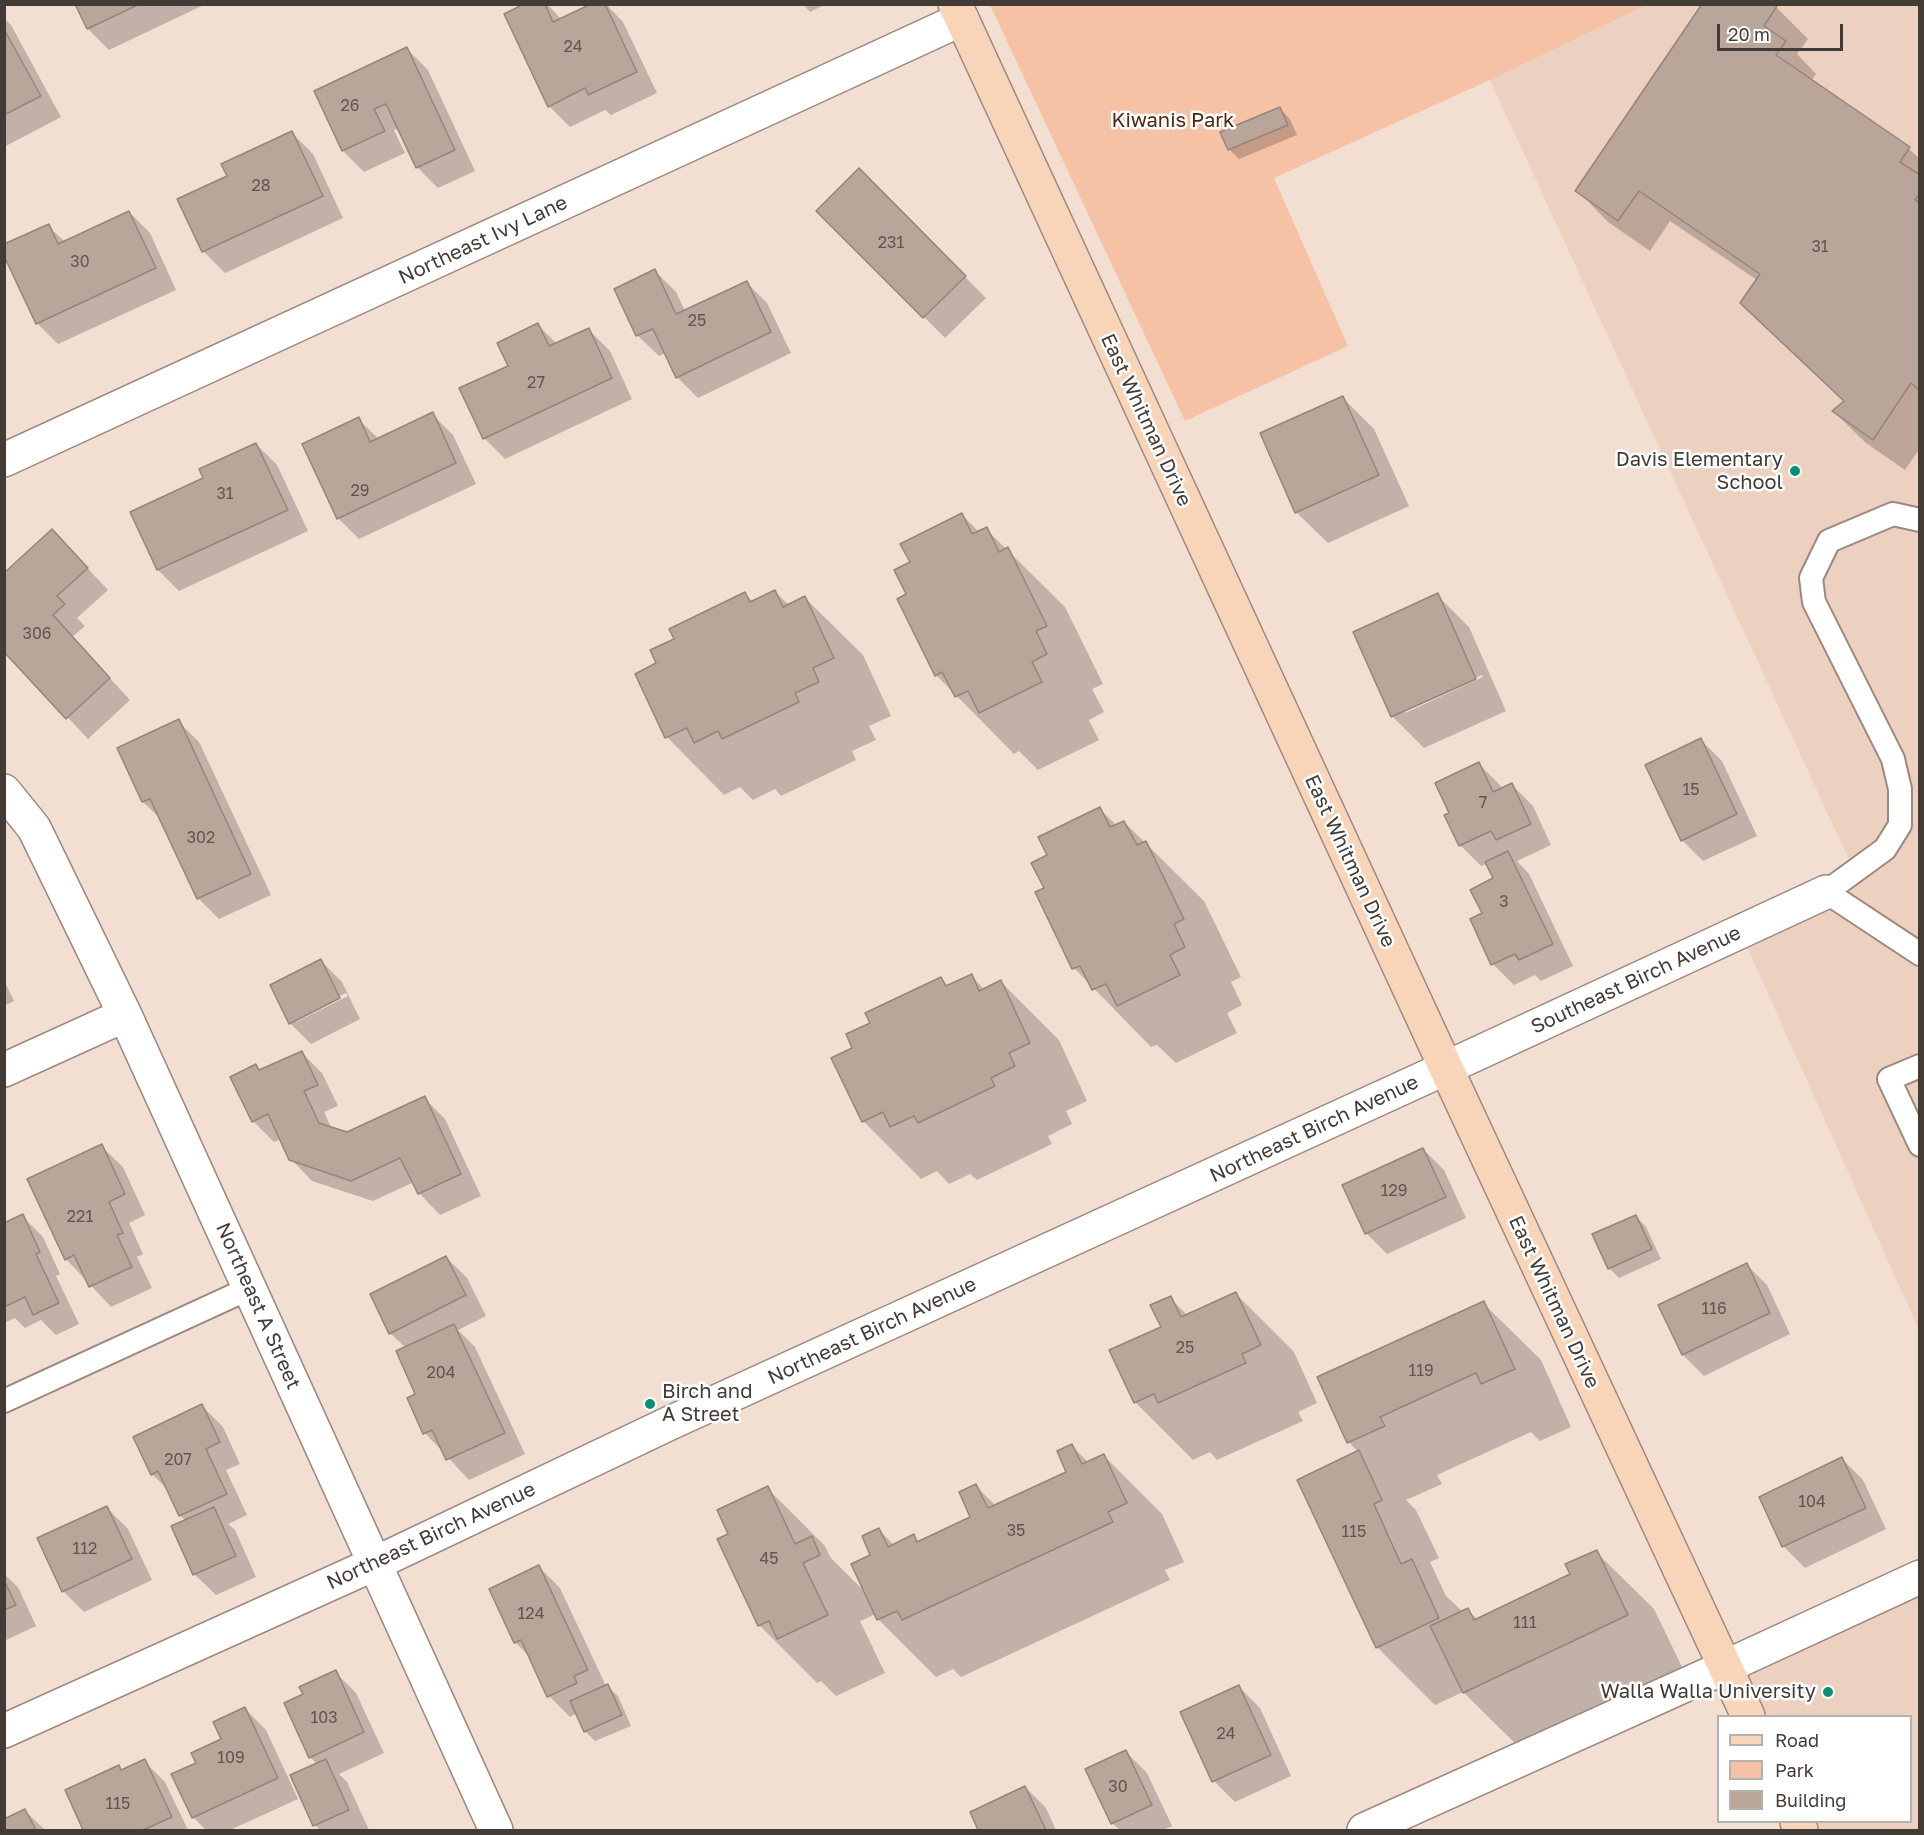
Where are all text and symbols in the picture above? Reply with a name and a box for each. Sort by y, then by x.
scale bar [1720,12,1846,50]
text: 20 m [1728,23,1770,45]
house number: 24 [563,37,583,57]
house number: 26 [341,96,359,116]
park label: Kiwanis Park [1112,109,1234,133]
house number: 28 [251,176,271,196]
street label: Northeast Ivy Lane [395,190,571,290]
house number: 231 [878,233,904,253]
house number: 31 [1811,237,1829,257]
house number: 30 [70,252,90,272]
house number: 25 [688,311,706,331]
street label: East Whitman Drive [1095,330,1197,510]
house number: 27 [527,373,545,393]
place label: Davis Elementary School [1616,448,1783,495]
marker: Davis Elementary School [1788,464,1802,478]
house number: 29 [351,481,369,501]
house number: 31 [216,484,234,504]
house number: 306 [23,624,51,644]
street label: East Whitman Drive [1299,771,1401,951]
house number: 15 [1682,780,1700,800]
house number: 7 [1479,793,1487,813]
house number: 302 [187,828,215,848]
house number: 3 [1499,892,1509,912]
street label: Southeast Birch Avenue [1527,921,1745,1039]
street label: Northeast Birch Avenue [1206,1070,1422,1188]
house number: 129 [1381,1181,1407,1201]
house number: 221 [67,1207,93,1227]
street label: East Whitman Drive [1503,1212,1605,1392]
street label: Northeast A Street [210,1219,306,1393]
street label: Northeast Birch Avenue [764,1272,980,1390]
house number: 116 [1701,1299,1727,1319]
house number: 25 [1176,1338,1194,1358]
house number: 119 [1408,1361,1434,1381]
house number: 204 [427,1363,455,1383]
place label: Birch and A Street [662,1380,752,1427]
marker: Birch and A Street [643,1397,657,1411]
house number: 207 [164,1450,192,1470]
street label: Northeast Birch Avenue [323,1477,539,1595]
house number: 104 [1798,1492,1826,1512]
house number: 35 [1007,1521,1025,1541]
house number: 115 [1342,1522,1366,1542]
house number: 112 [73,1539,97,1559]
house number: 45 [759,1549,779,1569]
house number: 124 [518,1604,544,1624]
house number: 111 [1513,1613,1537,1633]
place label: Walla Walla University [1600,1680,1816,1704]
marker: Walla Walla University [1821,1685,1835,1699]
house number: 103 [310,1708,338,1728]
legend [1717,1715,1912,1823]
house number: 24 [1216,1724,1236,1744]
text: Road [1775,1729,1819,1751]
house number: 109 [217,1748,245,1768]
text: Park [1775,1759,1814,1781]
house number: 30 [1108,1777,1128,1797]
text: Building [1775,1789,1846,1811]
house number: 115 [106,1794,130,1814]

